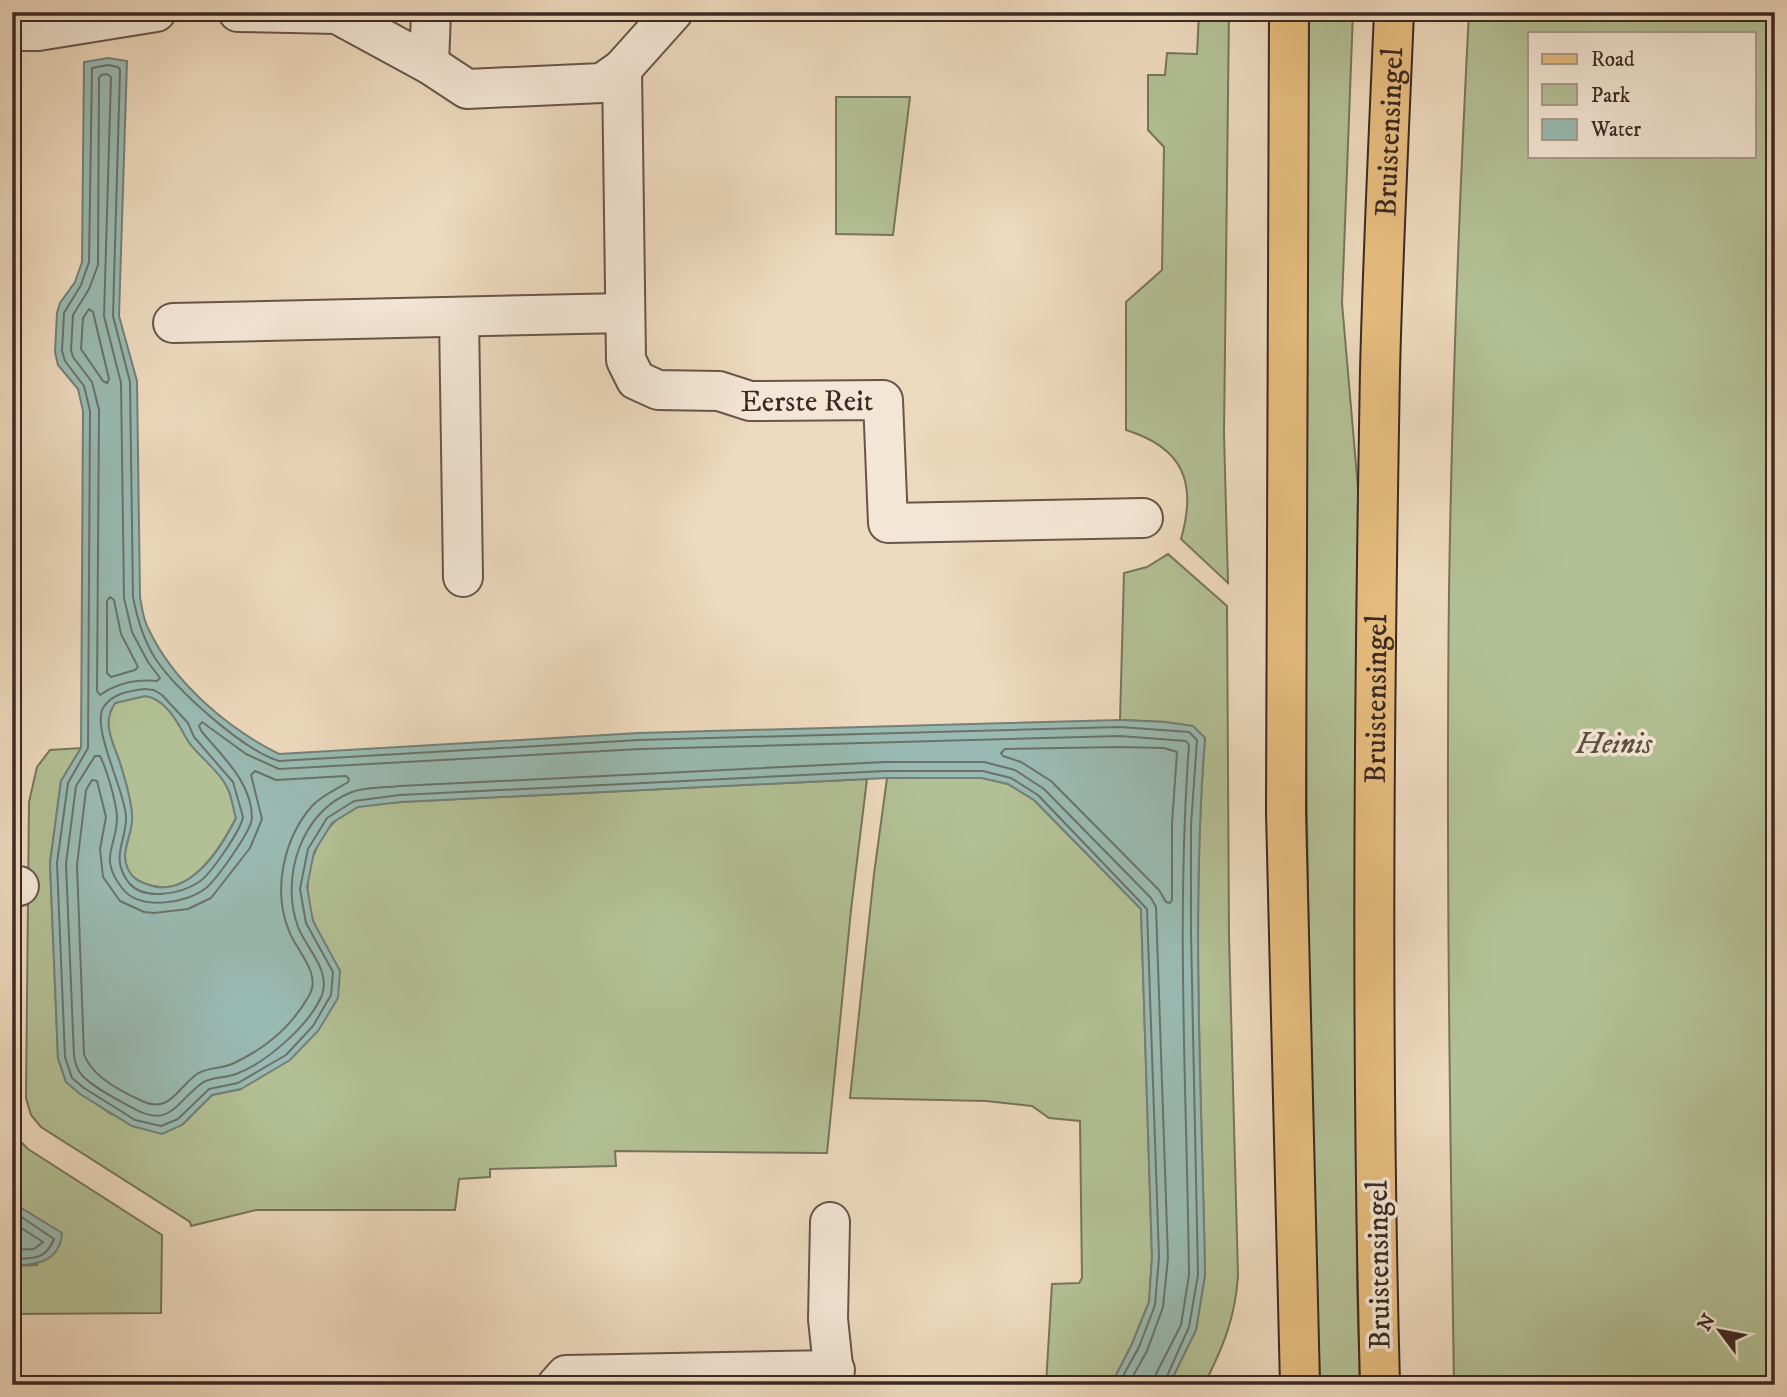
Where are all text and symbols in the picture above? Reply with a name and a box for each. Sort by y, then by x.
legend [1528,32,1756,158]
street label: Bruistensingel [1368,47,1412,218]
text: Road [1591,47,1635,73]
text: Park [1591,83,1631,109]
text: Water [1590,117,1641,143]
street label: Eerste Reit [740,383,873,421]
street label: Bruistensingel [1358,614,1396,784]
park label: Heinis [1575,726,1653,763]
street label: Bruistensingel [1360,1180,1399,1350]
north arrow [1686,1296,1756,1366]
text: N [1693,1310,1721,1335]

